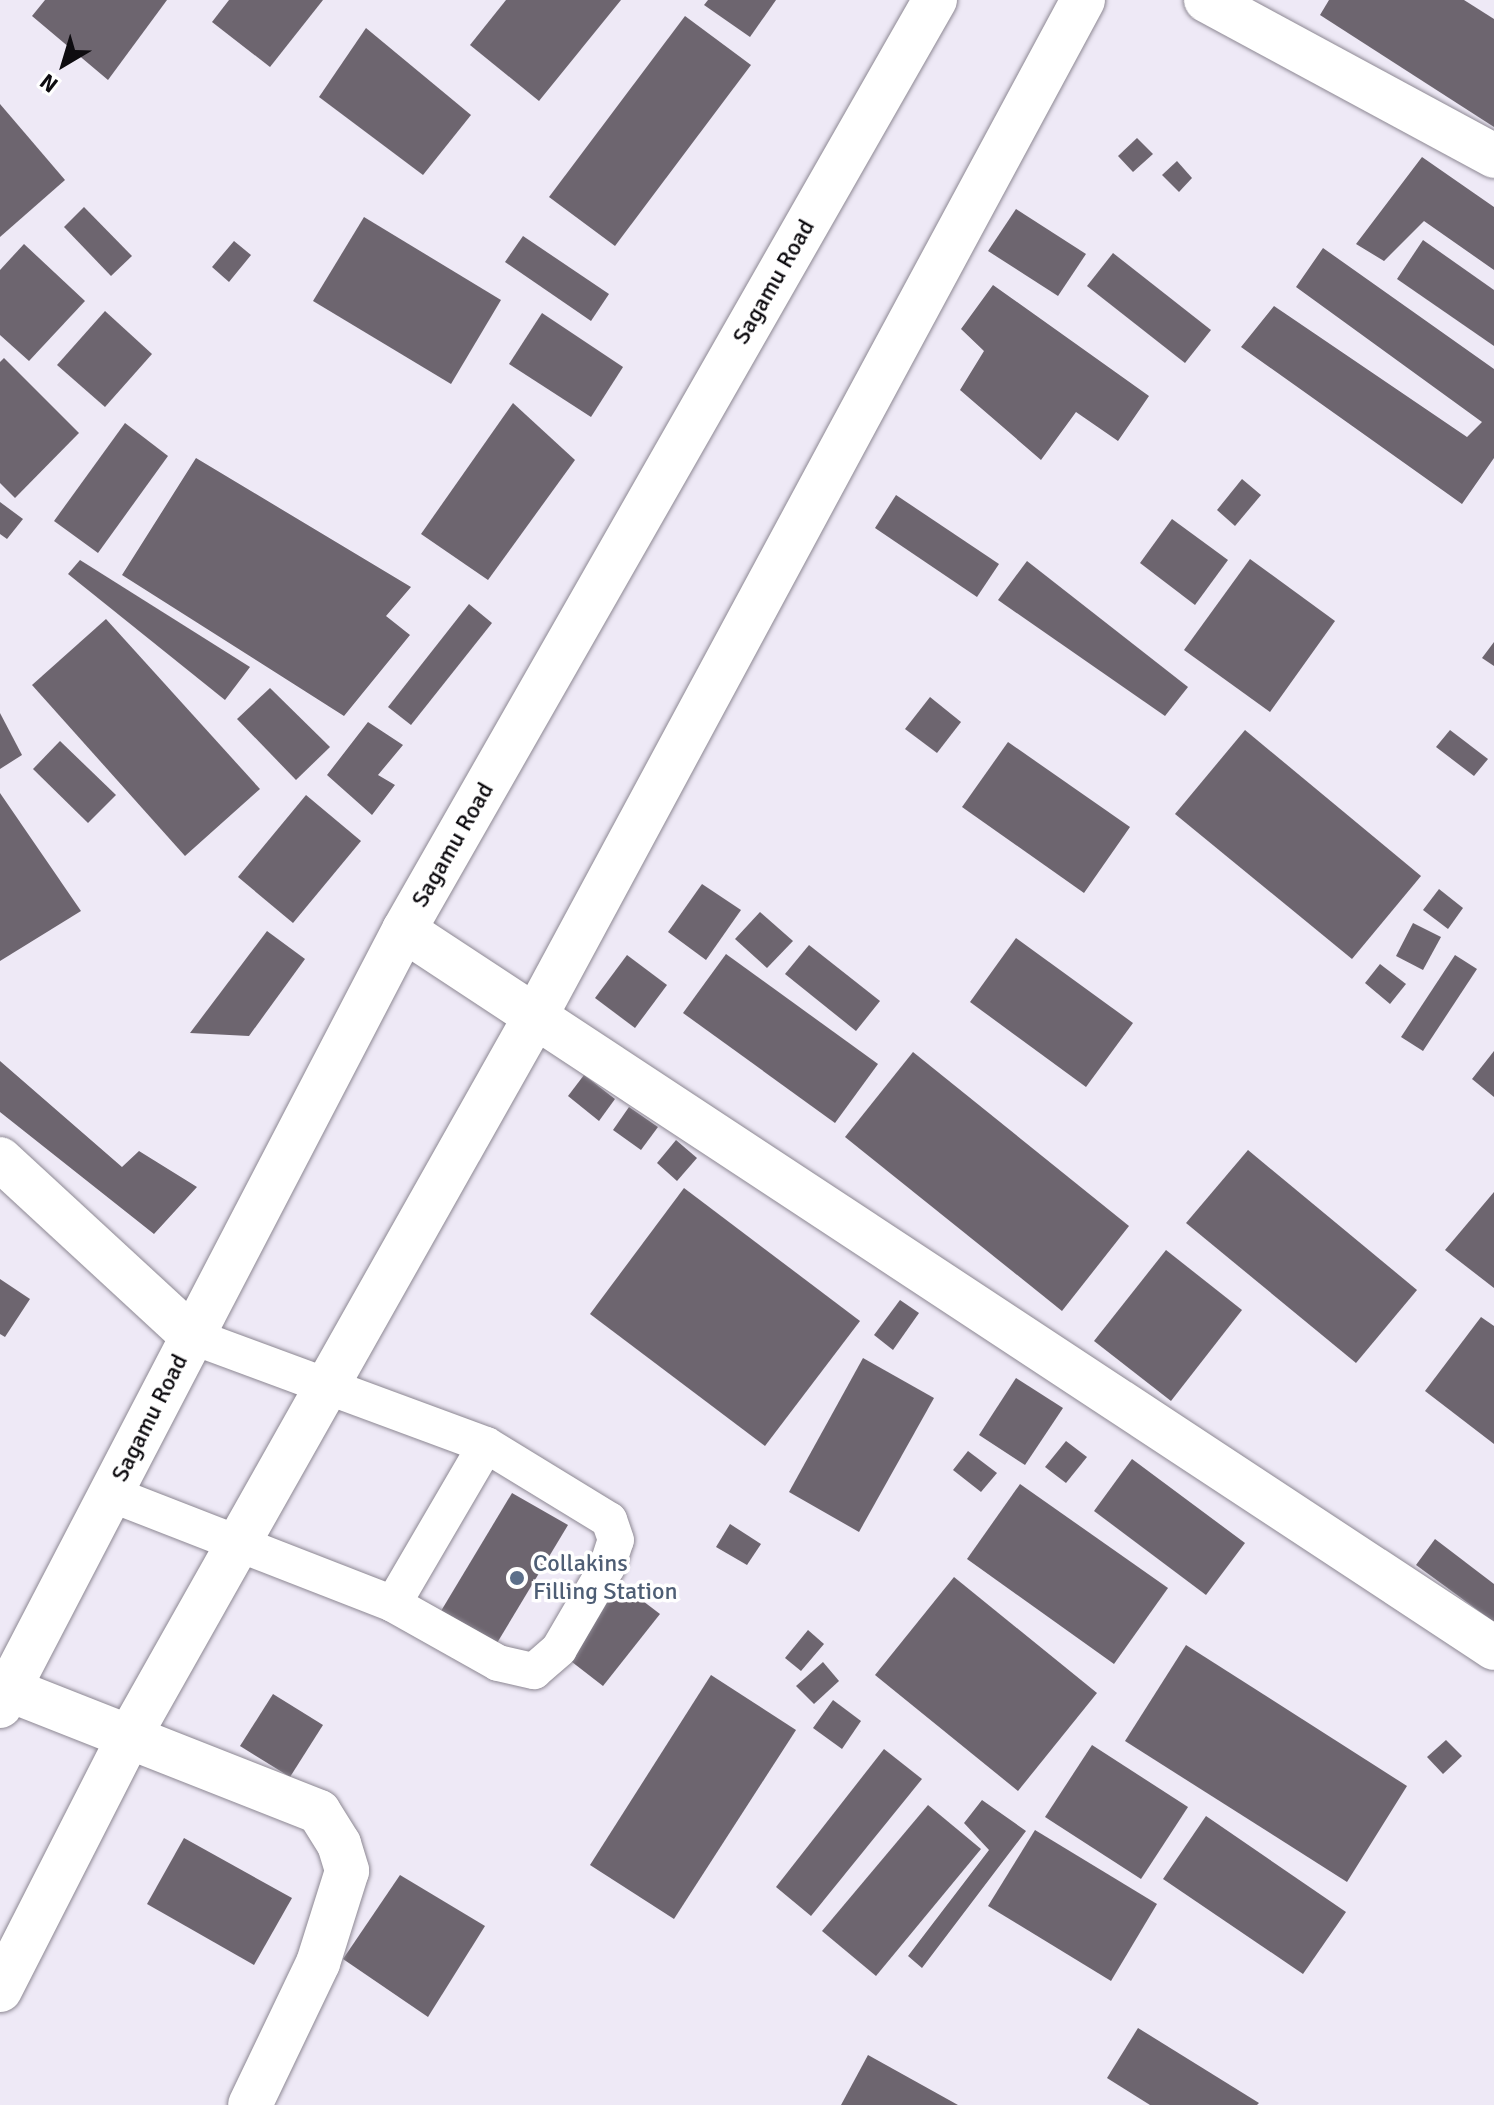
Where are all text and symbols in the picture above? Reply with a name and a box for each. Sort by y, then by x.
north arrow [24,24,104,104]
text: N [35,68,63,99]
street label: Sagamu Road [727,215,821,349]
street label: Sagamu Road [406,778,500,912]
street label: Sagamu Road [106,1349,194,1487]
place label: Collakins Filling Station [533,1550,678,1606]
marker: Collakins Filling Station [508,1569,526,1587]

